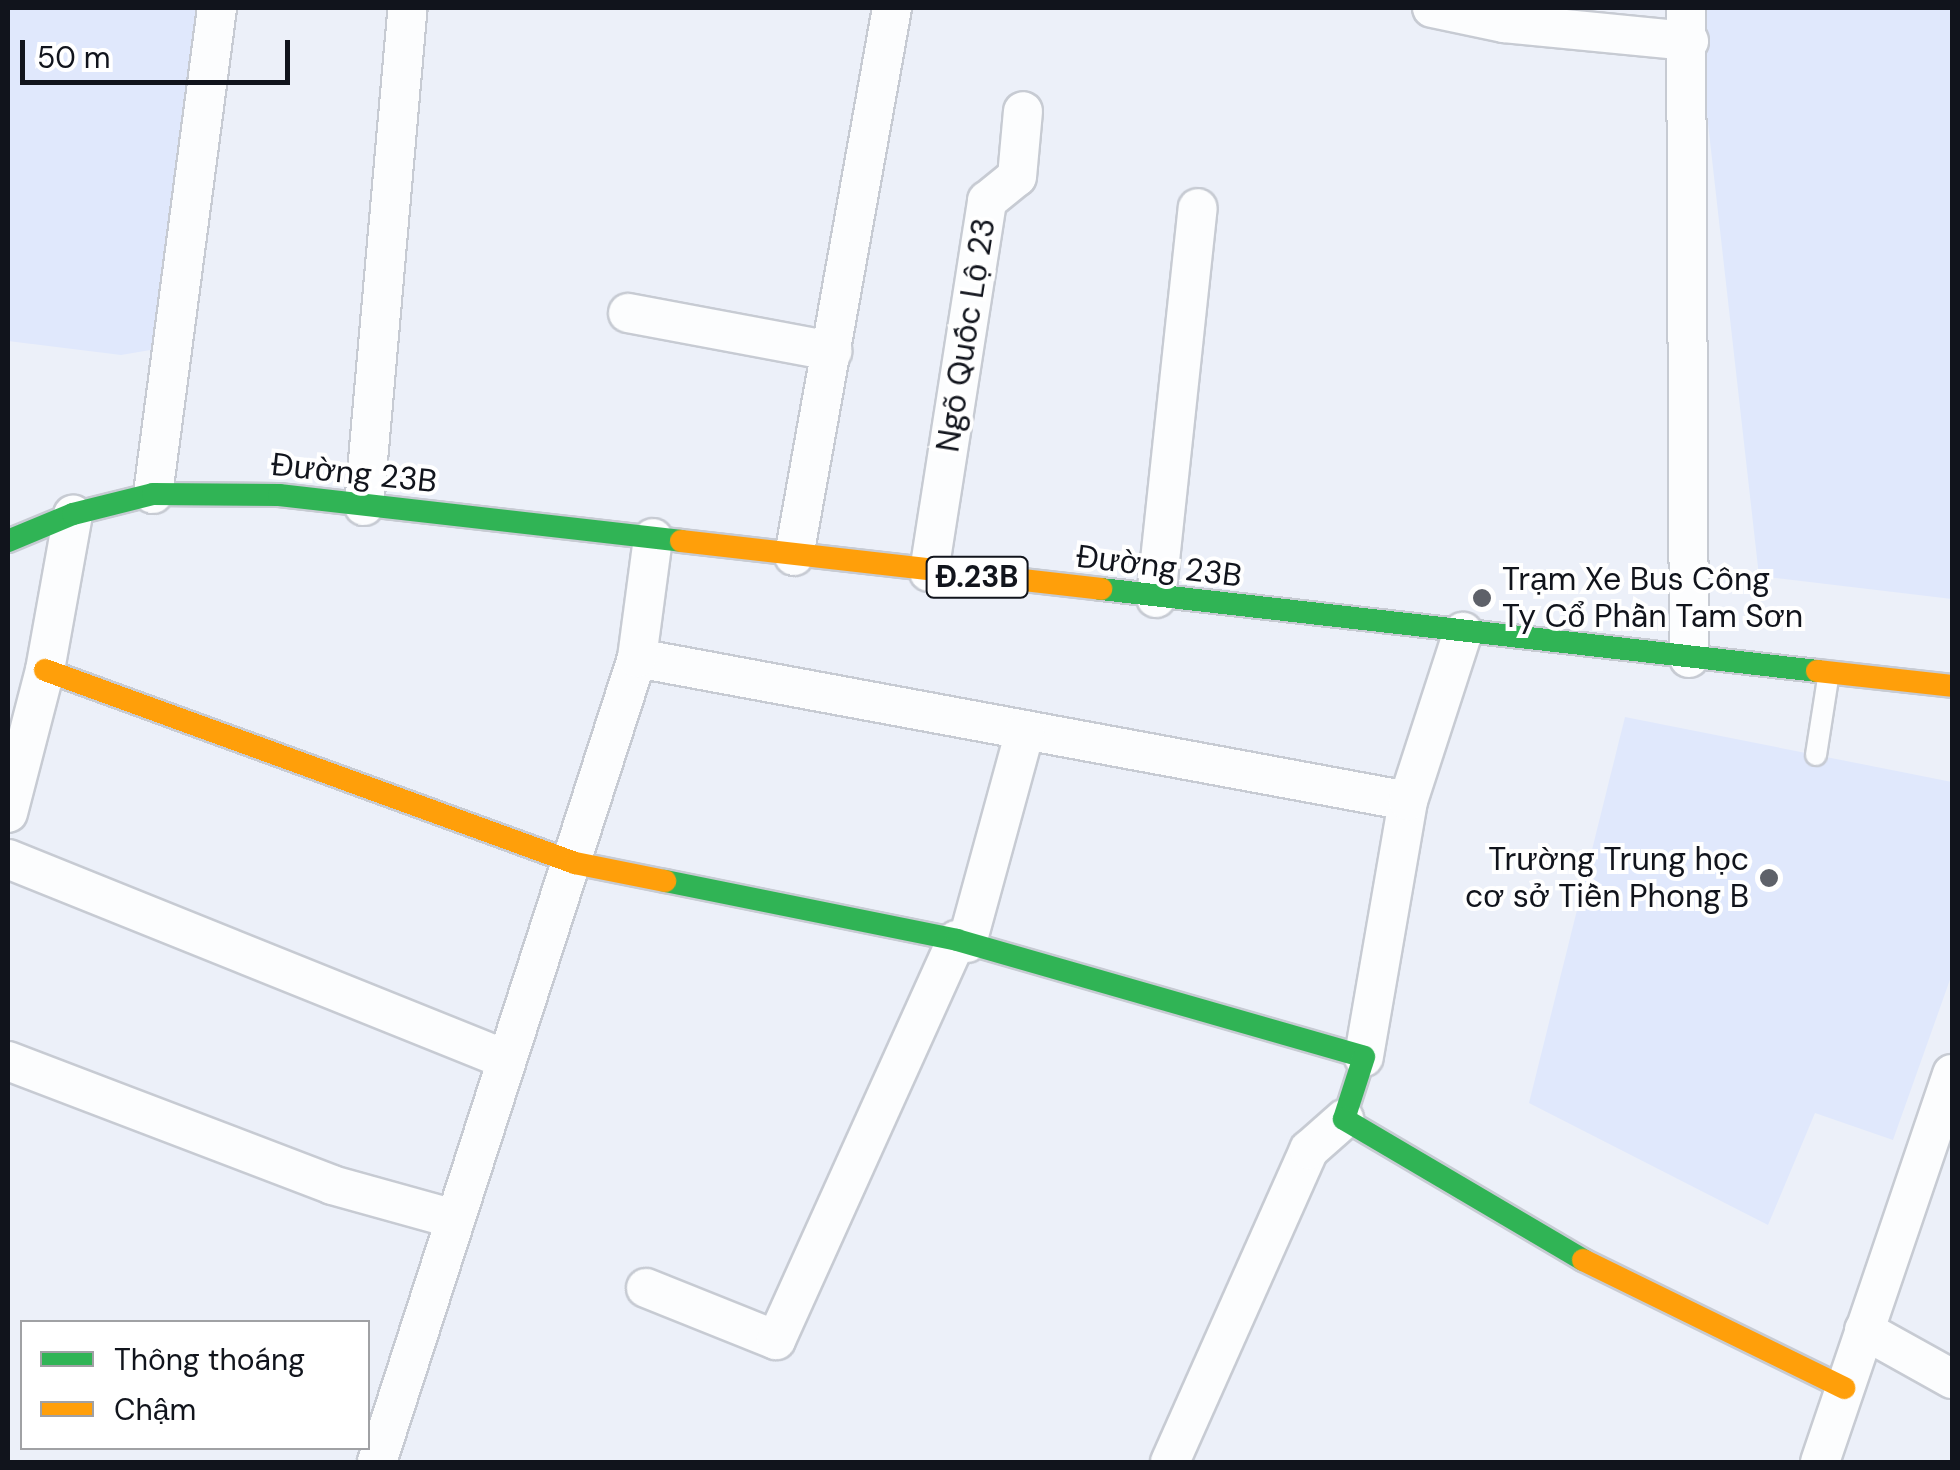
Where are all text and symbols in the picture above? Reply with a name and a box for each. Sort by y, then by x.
scale bar [25,20,295,82]
text: 50 m [37,38,111,77]
street label: Ngõ Quốc Lộ 23 [929,215,1003,455]
street label: Đường 23B [269,445,439,501]
street label: Đường 23B [1074,537,1244,595]
road number: Đ.23B [924,552,1030,602]
place label: Trạm Xe Bus Công Ty Cổ Phần Tam Sơn [1502,561,1803,636]
marker: Trạm Xe Bus Công Ty Cổ Phần Tam Sơn [1471,587,1493,609]
place label: Trường Trung học cơ sở Tiền Phong B [1465,841,1749,916]
marker: Trường Trung học cơ sở Tiền Phong B [1758,867,1780,889]
legend [20,1320,370,1450]
text: Thông thoáng [114,1340,305,1379]
text: Chậm [114,1390,196,1429]

